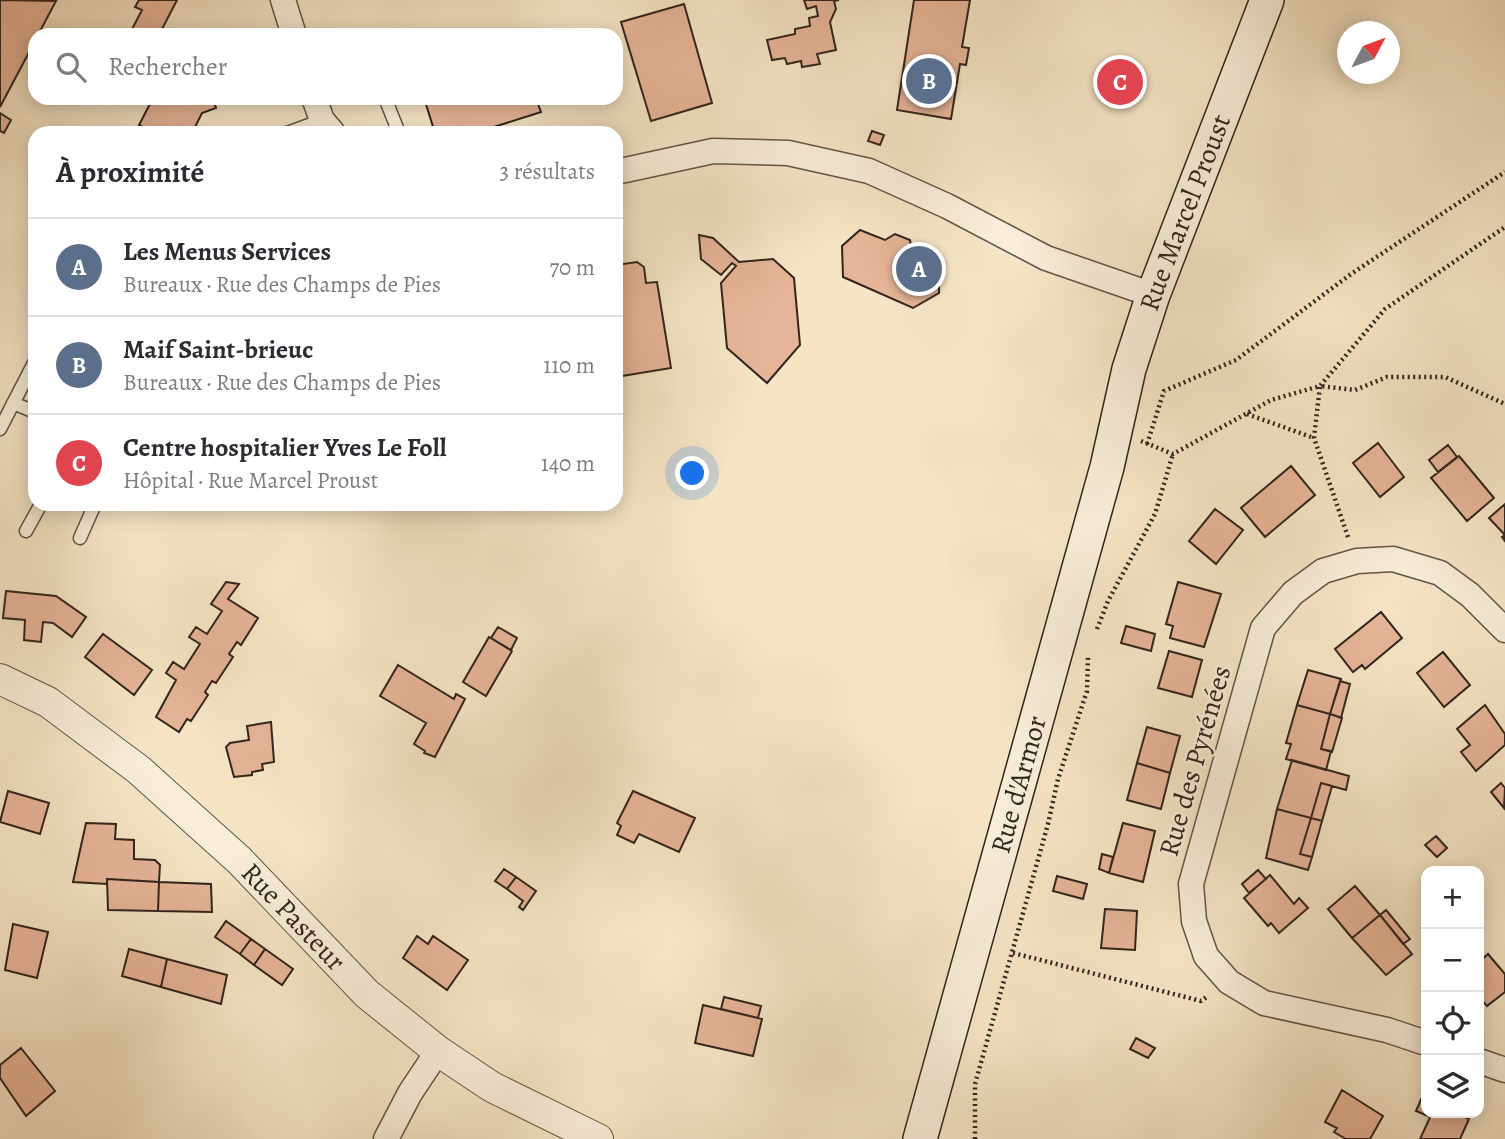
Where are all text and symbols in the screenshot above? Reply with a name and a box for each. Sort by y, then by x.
north arrow [1337,21,1400,84]
search box [28,28,623,105]
icon: search [52,48,90,86]
text: Rechercher [108,49,228,84]
pin: B [906,55,952,107]
pin: C [1097,56,1143,108]
street label: Rue Marcel Proust [1130,109,1240,316]
text: À proximité [56,152,204,192]
text: 3 résultats [500,156,595,187]
text: Les Menus Services [123,234,331,269]
pin: A [896,243,942,295]
text: A [72,252,86,283]
text: 70 m [549,252,595,283]
text: Bureaux · Rue des Champs de Pies [123,269,441,300]
text: Maif Saint-brieuc [123,332,313,367]
text: B [72,350,86,381]
text: 110 m [543,350,595,381]
text: Bureaux · Rue des Champs de Pies [123,367,441,398]
text: Centre hospitalier Yves Le Foll [123,430,446,465]
text: C [72,448,86,479]
text: 140 m [541,448,595,479]
your location [675,456,709,490]
text: Hôpital · Rue Marcel Proust [123,465,378,496]
street label: Rue des Pyrénées [1150,661,1240,861]
street label: Rue d'Armor [981,711,1056,858]
street label: Rue Pasteur [232,854,354,980]
map controls [1421,866,1484,1118]
button: + [1421,866,1484,929]
button: − [1421,929,1484,992]
button: locate [1421,992,1484,1055]
button: layers [1421,1055,1484,1118]

